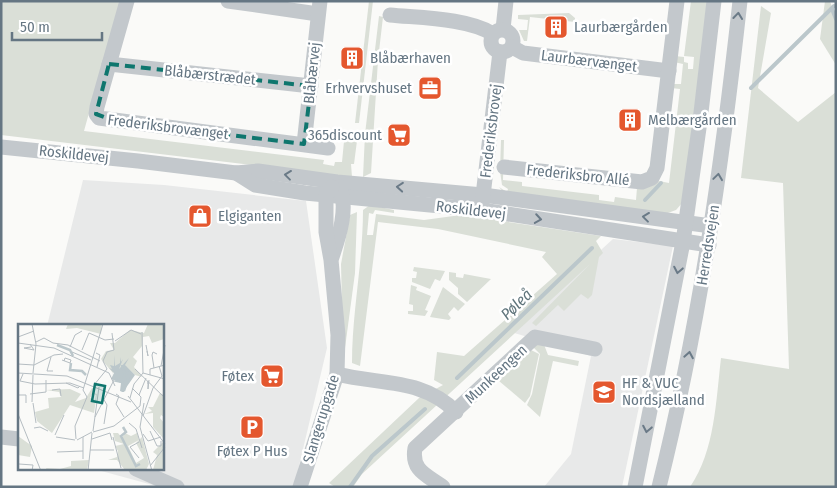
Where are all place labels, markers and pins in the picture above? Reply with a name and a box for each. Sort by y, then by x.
building icon: Laurbærgården [543,14,569,40]
place label: Laurbærgården [574,18,668,36]
building icon: Blåbærhaven [339,45,365,71]
place label: Blåbærhaven [370,49,451,67]
office icon: Erhvervshuset [417,75,443,101]
place label: Erhvervshuset [325,79,412,97]
building icon: Melbærgården [617,107,643,133]
place label: Melbærgården [648,111,737,129]
supermarket icon: 365discount [386,122,412,148]
place label: 365discount [308,126,382,144]
shop icon: Elgiganten [187,203,213,229]
place label: Elgiganten [218,207,282,225]
supermarket icon: Føtex [259,363,285,389]
place label: Føtex [222,367,254,385]
place label: HF & VUC Nordsjælland [622,374,705,409]
school or university icon: HF & VUC Nordsjælland [591,379,617,405]
parking icon: Føtex P Hus [239,414,265,440]
place label: Føtex P Hus [217,442,287,460]

